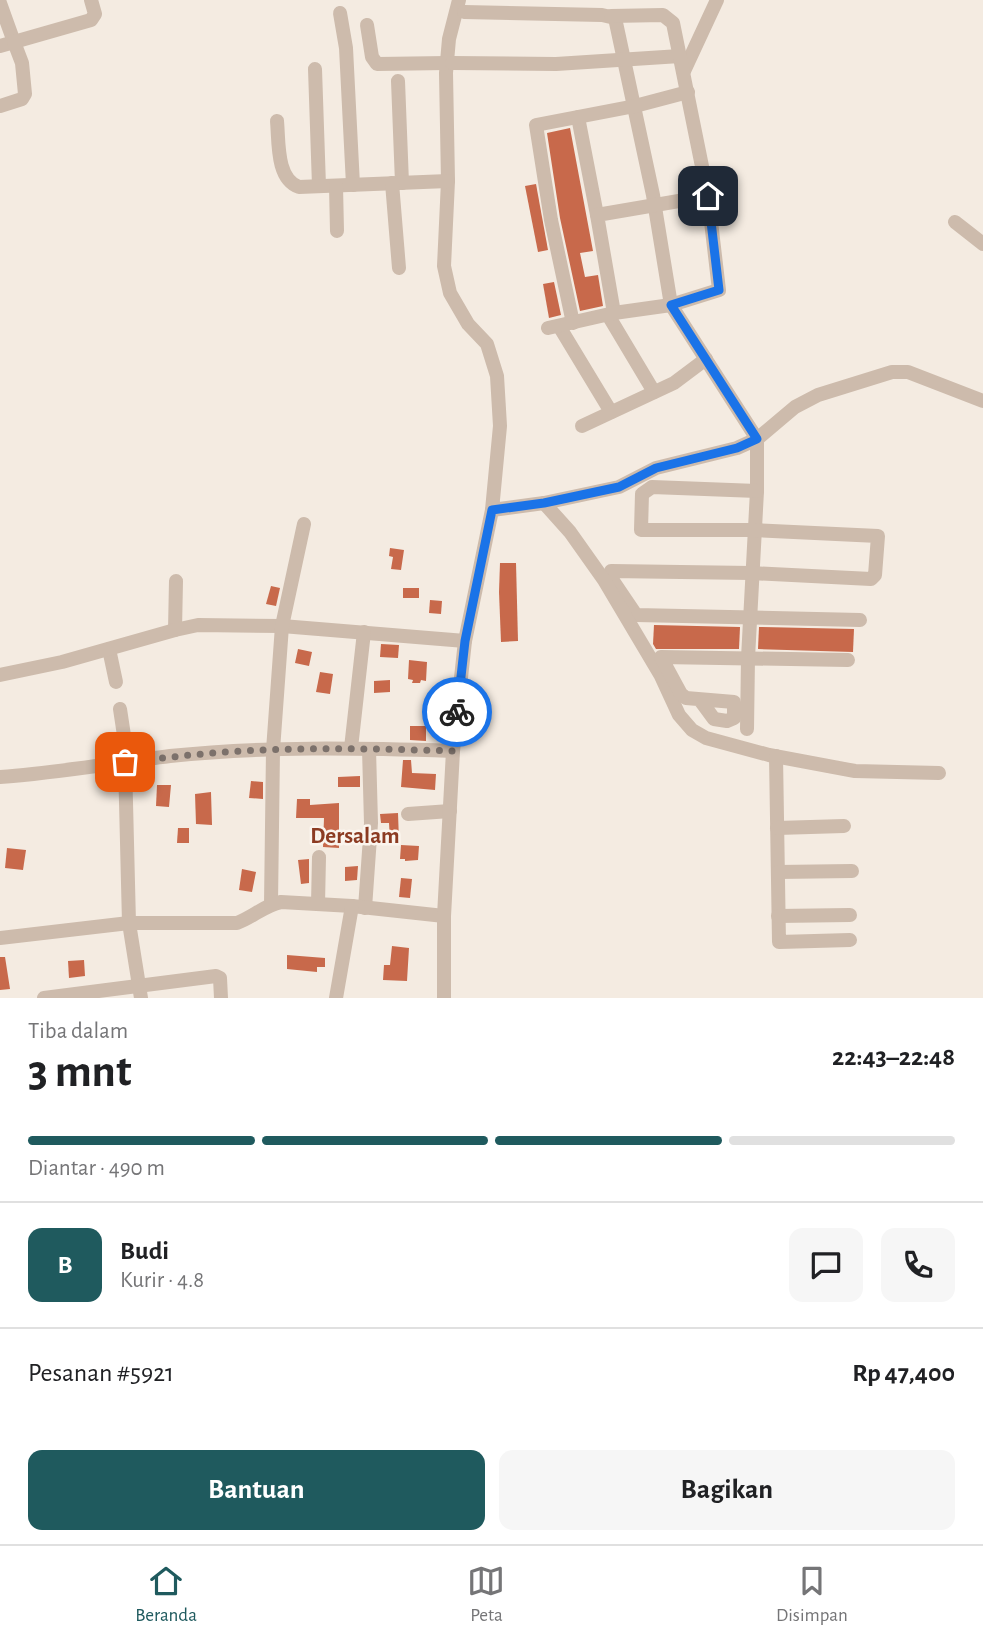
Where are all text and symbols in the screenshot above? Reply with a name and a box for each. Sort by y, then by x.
pin [678,166,738,226]
icon: home [689,177,727,215]
courier [422,677,492,747]
icon: bike [438,693,476,731]
pin [95,732,155,792]
icon: bag [106,743,144,781]
district label: Dersalam [310,825,400,848]
text: Tiba dalam [28,1020,128,1043]
text: 22:43–22:48 [832,1044,955,1070]
text: 3 mnt [28,1049,132,1095]
text: Diantar · 490 m [28,1157,165,1180]
button: chat [789,1228,863,1302]
button: phone [881,1228,955,1302]
text: Budi [120,1238,169,1264]
text: B [57,1252,73,1278]
text: Kurir · 4.8 [120,1269,204,1292]
text: Pesanan #5921 [28,1360,174,1386]
text: Rp 47,400 [852,1360,955,1386]
button: Bantuan [28,1450,485,1530]
button: Bagikan [499,1450,955,1530]
tab: Beranda [135,1562,197,1627]
tab: Peta [467,1562,505,1627]
tab: Disimpan [776,1562,848,1627]

